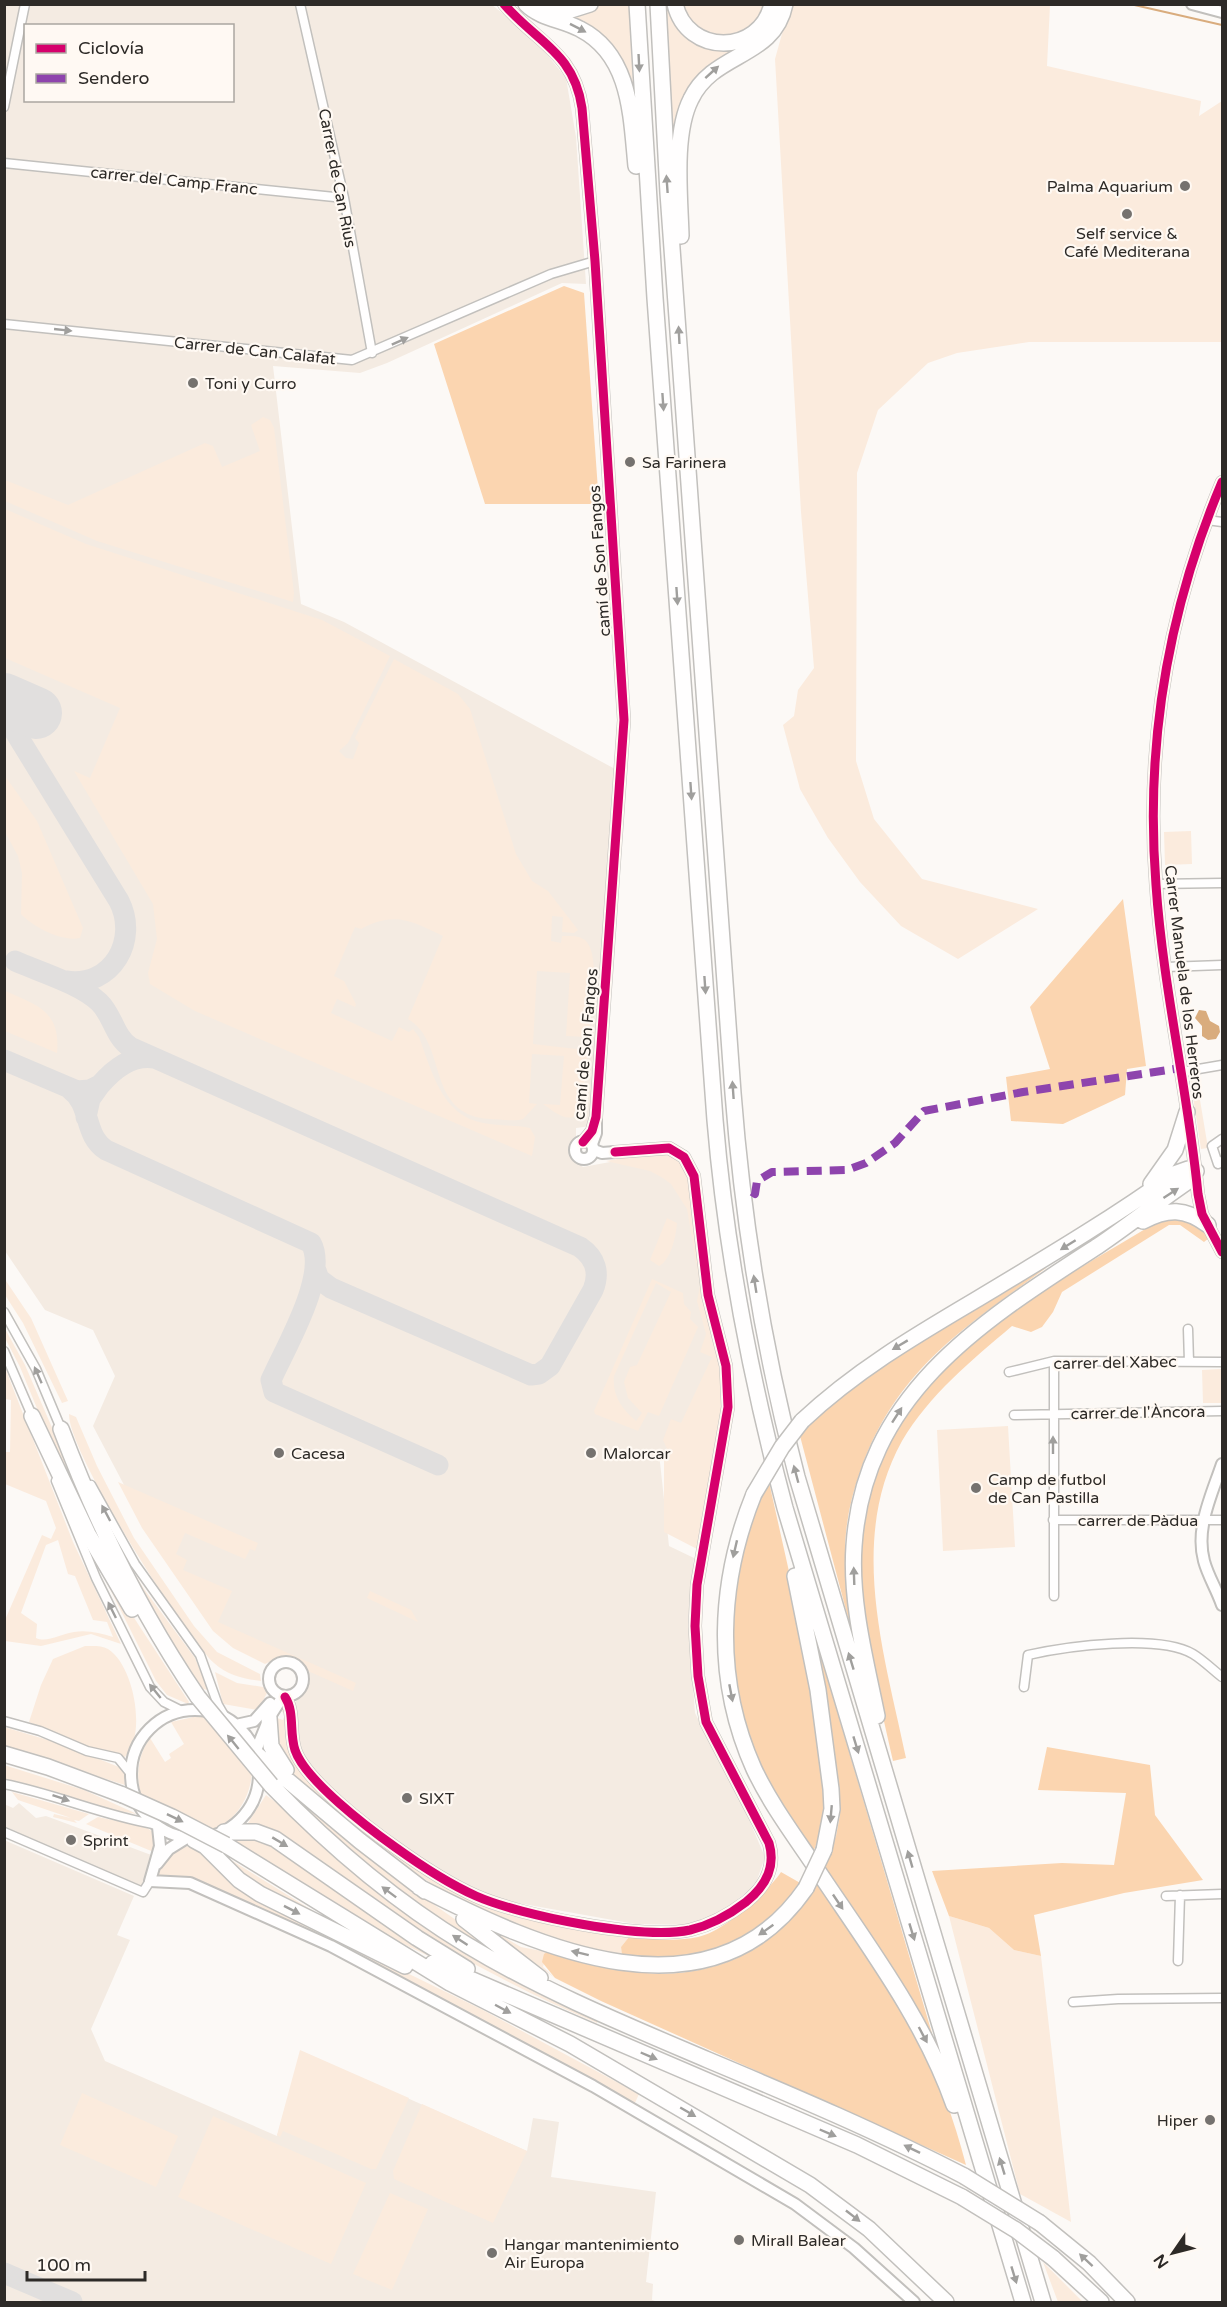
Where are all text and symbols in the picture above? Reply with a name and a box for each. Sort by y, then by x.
legend [24,24,234,102]
one-way arrow [570,24,587,33]
text: Ciclovía [78,37,144,59]
one-way arrow [635,53,644,72]
one-way arrow [704,66,719,79]
text: Sendero [78,67,149,89]
street label: Carrer de Can Rius [314,107,360,250]
street label: carrer del Camp Franc [89,162,258,200]
one-way arrow [663,174,672,193]
place label: Palma Aquarium [1047,177,1173,197]
marker: Palma Aquarium [1178,179,1192,193]
marker: Self service & Café Mediterana [1120,207,1134,221]
place label: Self service & Café Mediterana [1064,224,1190,262]
one-way arrow [53,325,72,335]
one-way arrow [674,326,683,345]
street label: Carrer de Can Calafat [173,333,337,369]
one-way arrow [391,336,409,346]
place label: Toni y Curro [205,374,297,394]
marker: Toni y Curro [186,376,200,390]
one-way arrow [658,393,668,412]
place label: Sa Farinera [642,453,727,473]
marker: Sa Farinera [623,455,637,469]
street label: camí de Son Fangos [585,484,615,637]
one-way arrow [672,587,682,606]
one-way arrow [686,782,696,801]
street label: Carrer Manuela de los Herreros [1160,864,1208,1100]
street label: camí de Son Fangos [569,968,603,1121]
one-way arrow [700,976,710,995]
one-way arrow [728,1080,738,1099]
one-way arrow [1163,1187,1180,1198]
one-way arrow [1059,1240,1076,1251]
one-way arrow [750,1274,759,1293]
one-way arrow [891,1340,908,1350]
street label: carrer del Xabec [1053,1352,1177,1374]
one-way arrow [34,1366,43,1383]
street label: carrer de l'Àncora [1071,1402,1205,1424]
one-way arrow [891,1407,902,1423]
one-way arrow [1048,1436,1058,1455]
place label: Cacesa [291,1444,345,1464]
place label: Malorcar [603,1444,672,1464]
marker: Cacesa [272,1446,286,1460]
marker: Malorcar [584,1446,598,1460]
one-way arrow [791,1465,801,1483]
place label: Camp de futbol de Can Pastilla [988,1470,1106,1508]
marker: Camp de futbol de Can Pastilla [969,1481,983,1495]
one-way arrow [101,1504,111,1522]
street label: carrer de Pàdua [1078,1511,1198,1531]
one-way arrow [730,1540,740,1559]
one-way arrow [849,1566,858,1585]
one-way arrow [107,1601,117,1618]
one-way arrow [846,1652,856,1670]
one-way arrow [149,1683,162,1699]
one-way arrow [727,1683,736,1702]
one-way arrow [227,1735,240,1750]
one-way arrow [852,1736,861,1754]
place label: SIXT [419,1789,455,1809]
marker: SIXT [400,1791,414,1805]
one-way arrow [52,1794,70,1803]
one-way arrow [826,1805,836,1824]
one-way arrow [167,1814,184,1823]
place label: Sprint [83,1831,129,1851]
marker: Sprint [64,1833,78,1847]
one-way arrow [272,1837,288,1848]
one-way arrow [905,1849,914,1867]
one-way arrow [382,1886,397,1898]
one-way arrow [832,1893,844,1909]
one-way arrow [283,1906,300,1915]
one-way arrow [908,1923,917,1941]
one-way arrow [758,1924,774,1935]
one-way arrow [452,1934,468,1946]
one-way arrow [571,1948,589,1958]
one-way arrow [494,2004,511,2014]
one-way arrow [918,2026,928,2044]
one-way arrow [640,2051,658,2061]
one-way arrow [680,2107,696,2118]
place label: Hiper [1157,2111,1199,2131]
marker: Hiper [1203,2113,1217,2127]
one-way arrow [820,2128,837,2137]
one-way arrow [903,2145,920,2154]
one-way arrow [997,2157,1006,2175]
one-way arrow [845,2210,861,2222]
north arrow [1143,2223,1203,2283]
place label: Mirall Balear [751,2231,847,2251]
marker: Mirall Balear [732,2233,746,2247]
place label: Hangar mantenimiento Air Europa [504,2235,679,2273]
scale bar [27,2244,146,2282]
marker: Hangar mantenimiento Air Europa [485,2246,499,2260]
text: N [1150,2250,1173,2272]
text: 100 m [36,2254,91,2276]
one-way arrow [1079,2254,1093,2268]
one-way arrow [1010,2266,1019,2284]

